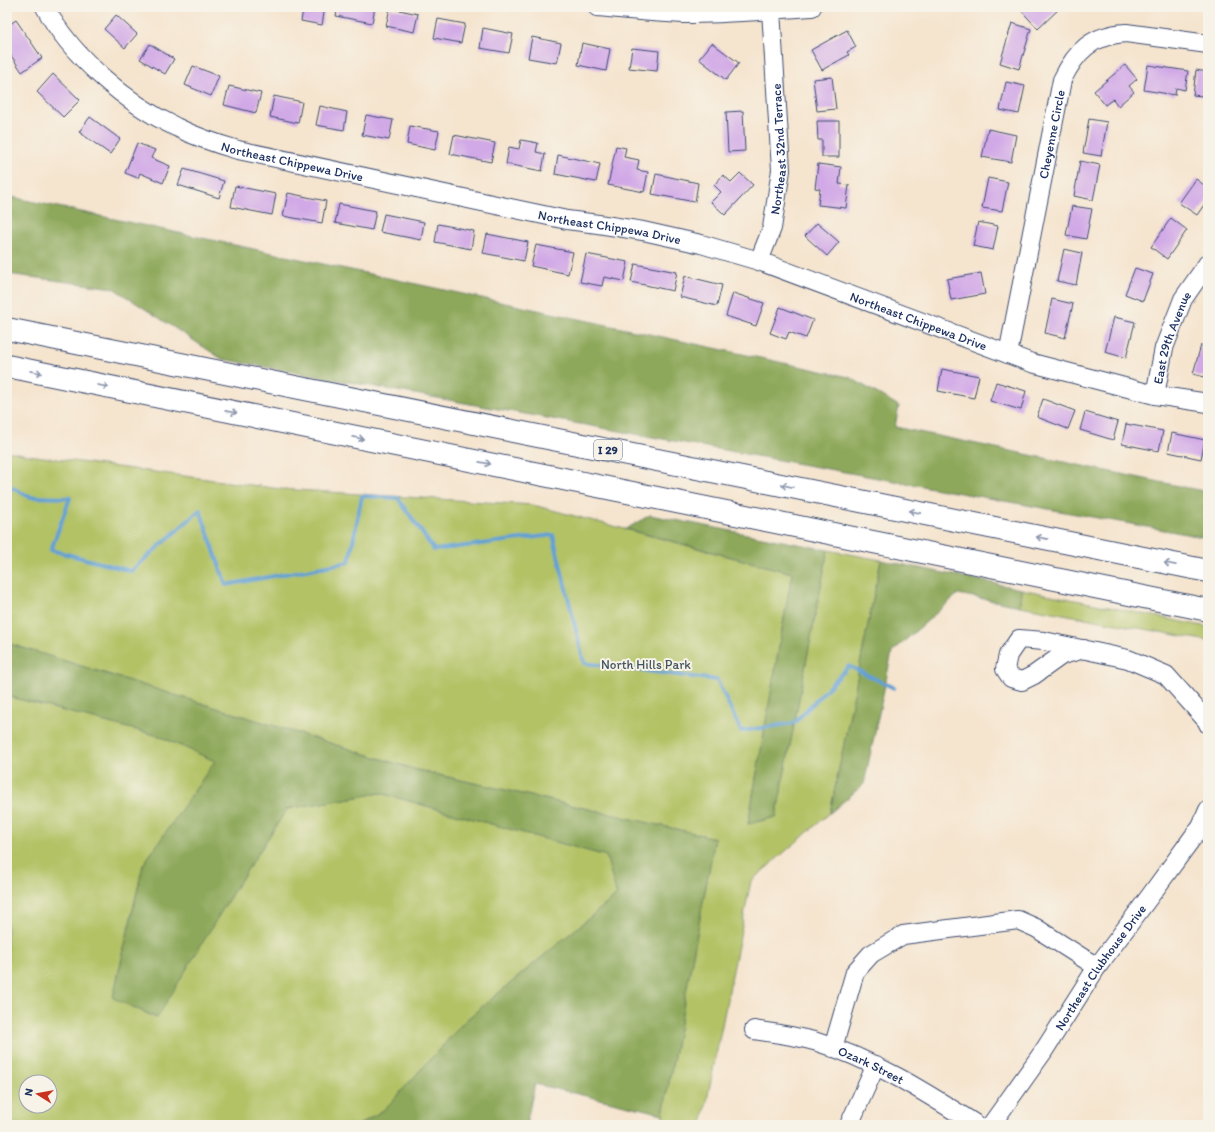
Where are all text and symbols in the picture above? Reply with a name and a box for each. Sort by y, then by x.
street label: Northeast 32nd Terrace [767,83,789,216]
street label: Cheyenne Circle [1036,89,1068,180]
street label: Northeast Chippewa Drive [219,138,365,184]
street label: Northeast Chippewa Drive [537,207,682,247]
street label: East 29th Avenue [1150,288,1194,385]
street label: Northeast Chippewa Drive [848,289,989,354]
one-way arrow [29,369,42,377]
one-way arrow [96,382,109,390]
one-way arrow [224,408,237,416]
one-way arrow [351,434,364,442]
road number: I 29 [594,440,622,460]
one-way arrow [479,460,492,468]
one-way arrow [781,482,794,490]
one-way arrow [909,508,922,516]
one-way arrow [1036,533,1049,541]
one-way arrow [1164,559,1177,567]
park label: North Hills Park [601,657,691,672]
street label: Northeast Clubhouse Drive [1052,901,1149,1033]
street label: Ozark Street [836,1043,907,1087]
north arrow [18,1074,58,1114]
text: N [22,1087,36,1097]

